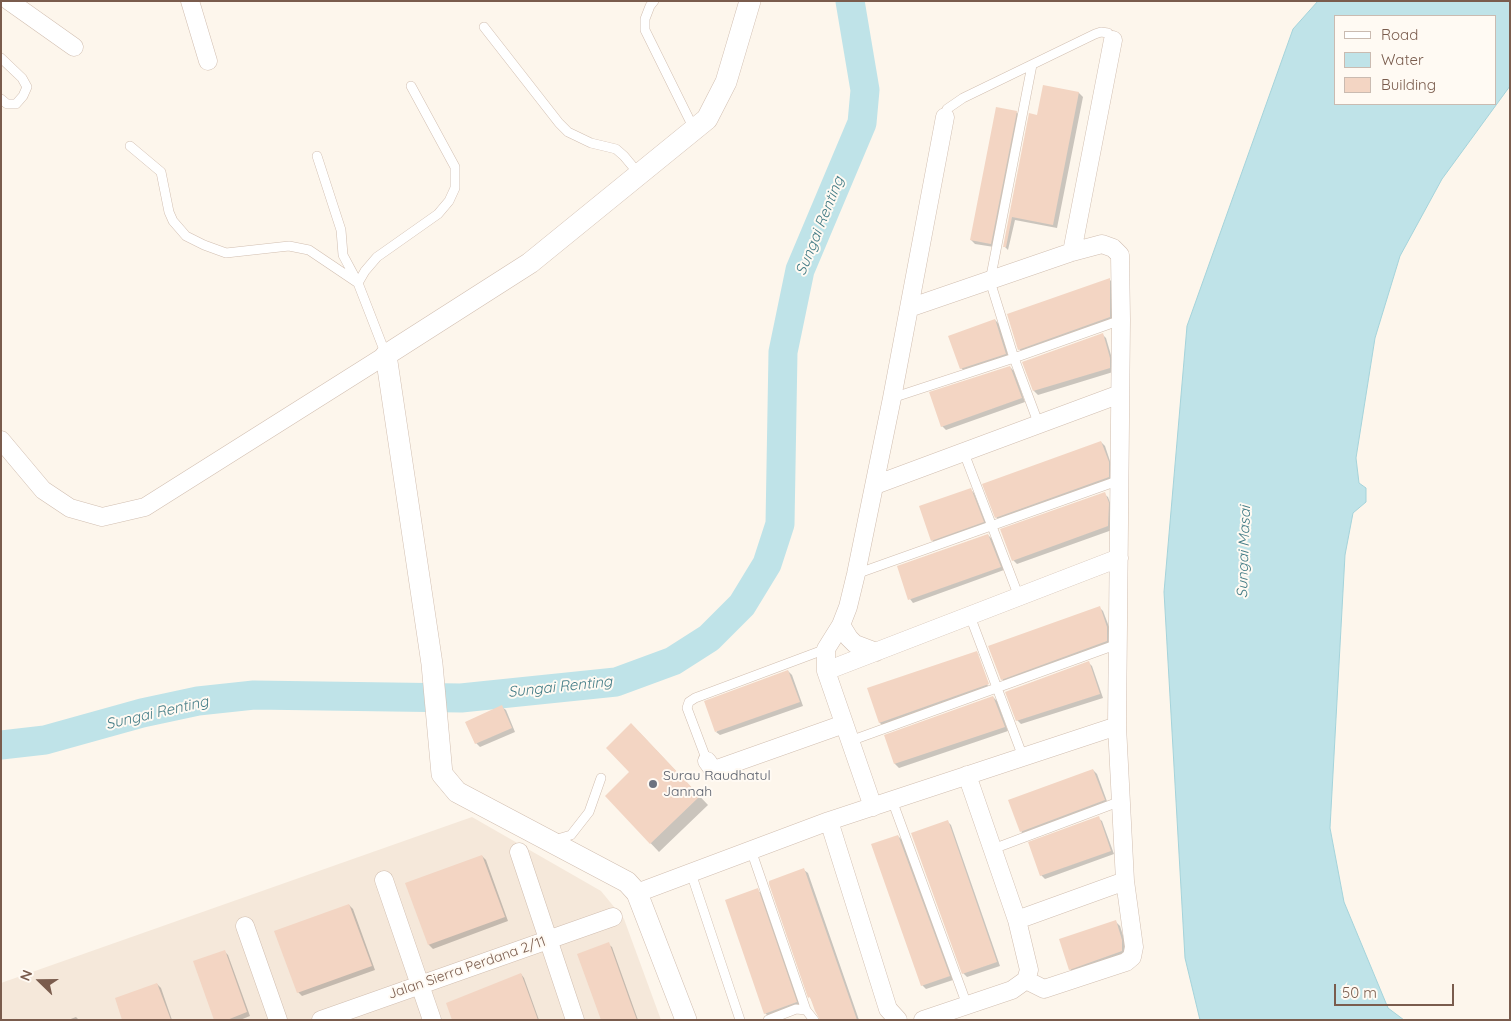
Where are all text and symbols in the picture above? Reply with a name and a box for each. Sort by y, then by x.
legend [1334,15,1496,105]
text: Road [1381,25,1418,44]
text: Water [1381,50,1424,69]
text: Building [1381,75,1436,94]
water label: Sungai Renting [792,174,848,278]
water label: Sungai Masai [1233,506,1255,598]
water label: Sungai Renting [507,673,613,701]
water label: Sungai Renting [104,692,210,734]
place label: Surau Raudhatul Jannah [663,768,771,800]
marker: Surau Raudhatul Jannah [647,778,659,790]
street label: Jalan Sierra Perdana 2/11 [386,933,548,1003]
north arrow [15,956,65,1006]
text: N [16,967,36,984]
scale bar [1336,974,1456,1006]
text: 50 m [1342,983,1377,1002]

